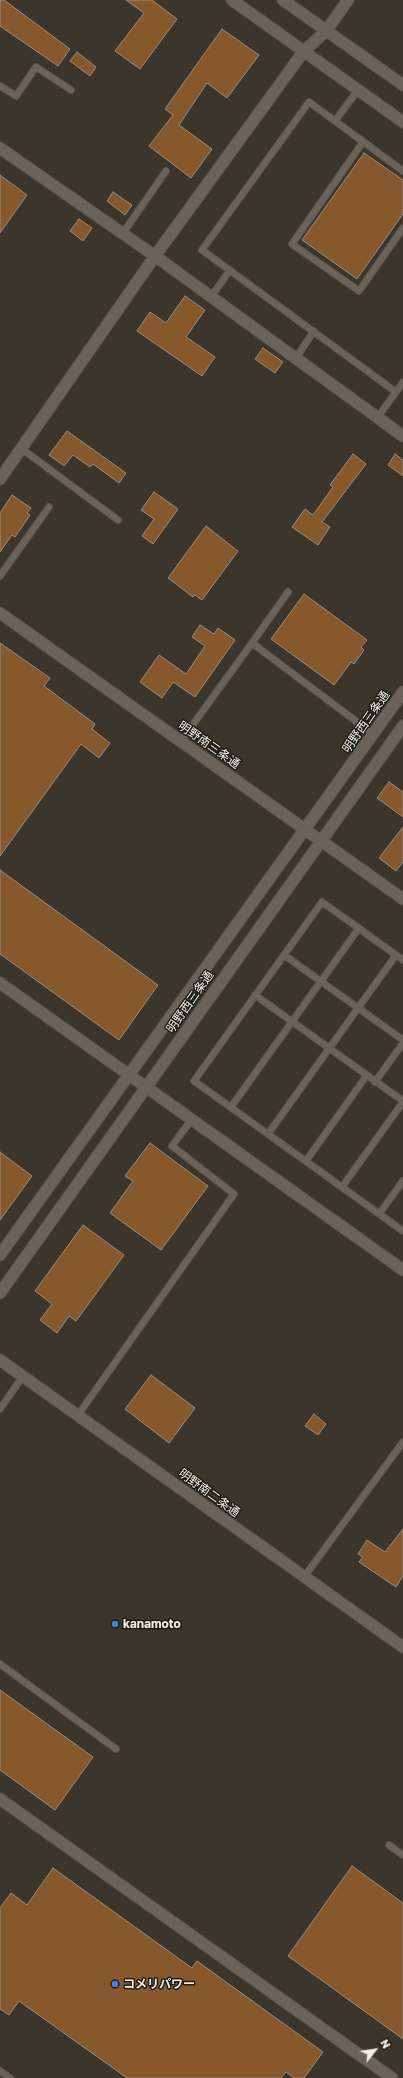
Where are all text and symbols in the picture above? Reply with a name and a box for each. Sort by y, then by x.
street label: 明野西三条通 [339,688,393,756]
street label: 明野南三条通 [175,718,243,772]
street label: 明野西三条通 [163,968,217,1036]
street label: 明野南二条通 [176,1466,242,1520]
place label: kanamoto [123,1617,181,1631]
marker: kanamoto [110,1619,120,1629]
place label: コメリパワー [123,1977,195,1991]
marker: コメリパワー [110,1979,120,1989]
north arrow [355,2030,395,2070]
text: N [378,2037,394,2051]

